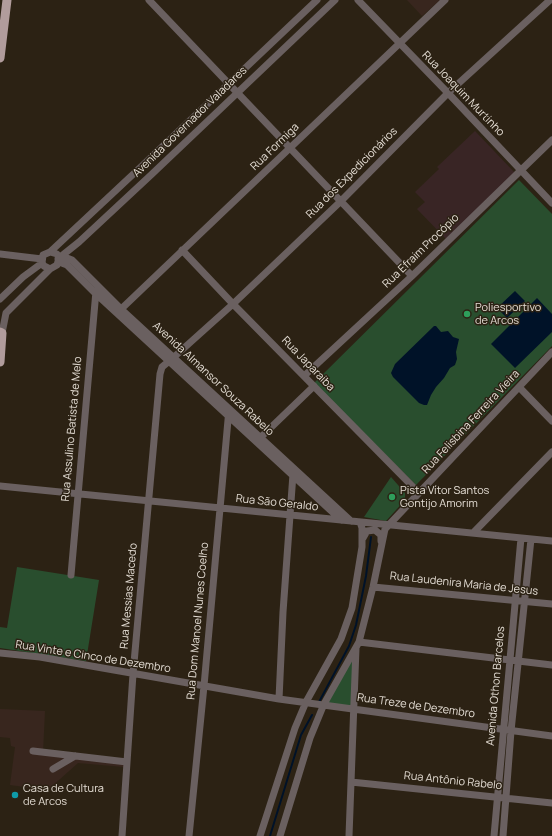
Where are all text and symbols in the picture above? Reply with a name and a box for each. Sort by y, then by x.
street label: Rua Joaquim Murtinho [419,49,507,139]
street label: Avenida Governador Valadares [130,64,250,180]
street label: Rua Formiga [248,121,302,173]
street label: Rua dos Expedicionários [304,125,400,221]
street label: Rua Efraim Procópio [380,211,462,291]
place label: Poliesportivo de Arcos [475,301,541,327]
marker: Poliesportivo de Arcos [462,309,472,319]
street label: Avenida Almansor Souza Rabelo [150,319,276,439]
street label: Rua Japaraiba [279,334,337,394]
street label: Rua Assulino Batista de Melo [59,356,85,502]
street label: Rua Felisbina Ferreira Vieira [419,367,523,477]
place label: Pista Vítor Santos Gontijo Amorim [400,484,489,510]
street label: Rua São Geraldo [235,492,319,514]
marker: Pista Vítor Santos Gontijo Amorim [387,492,397,502]
street label: Rua Messias Macedo [118,542,140,650]
street label: Rua Dom Manoel Nunes Coelho [185,542,211,700]
street label: Rua Laudenira Maria de Jesus [389,570,539,598]
street label: Avenida Othon Barcelos [484,626,508,746]
street label: Rua Vinte e Cinco de Dezembro [14,638,172,676]
street label: Rua Treze de Dezembro [356,691,476,721]
street label: Rua Antônio Rabelo [403,769,503,793]
place label: Casa de Cultura de Arcos [23,782,104,808]
marker: Casa de Cultura de Arcos [10,790,20,800]

